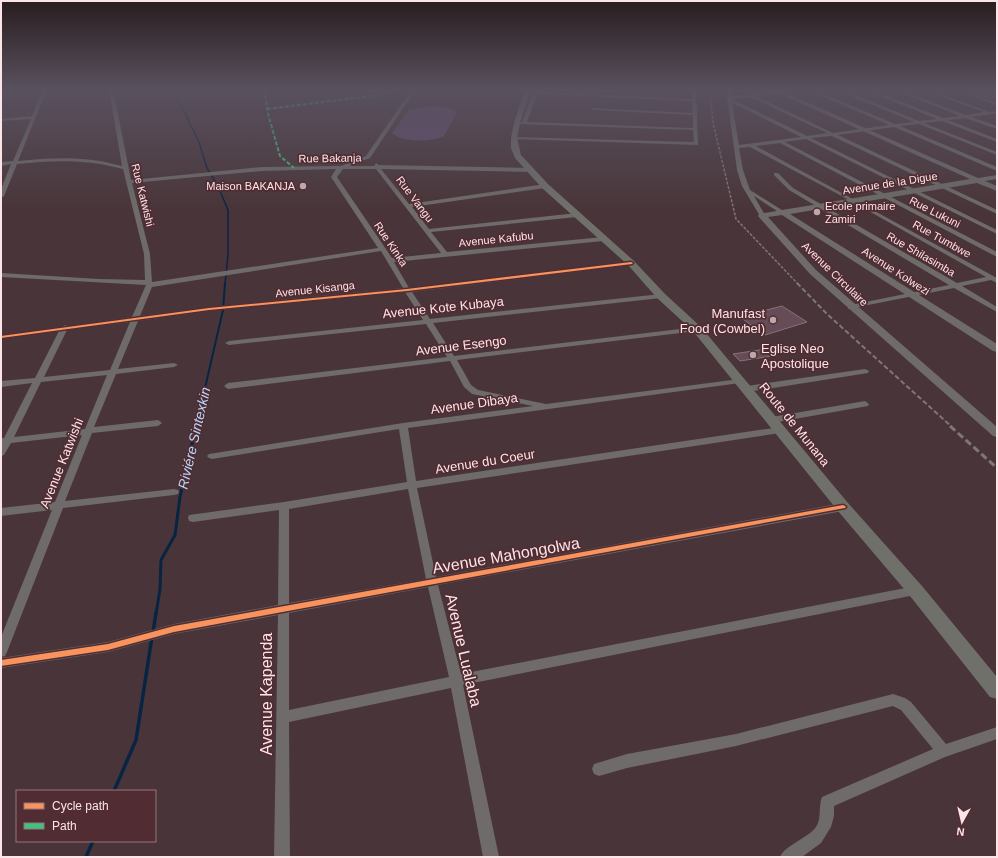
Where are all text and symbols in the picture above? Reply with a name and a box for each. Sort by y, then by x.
street label: Rue Bakanja [298,151,362,165]
street label: Rue Katwishi [129,162,157,228]
street label: Avenue de la Digue [842,170,938,196]
street label: Rue Vangu [394,174,436,224]
place label: Maison BAKANJA [206,180,296,192]
marker: Maison BAKANJA [298,181,308,191]
street label: Rue Lukuni [907,194,963,230]
place label: Ecole primaire Zamiri [825,200,895,225]
marker: Ecole primaire Zamiri [812,207,822,217]
street label: Rue Tumbwe [911,218,973,260]
street label: Rue Kinka [372,220,411,269]
street label: Avenue Kafubu [458,229,534,249]
street label: Rue Shilasimba [885,230,958,279]
street label: Avenue Circulaire [800,240,870,308]
street label: Avenue Kolwezi [860,245,932,297]
street label: Avenue Kisanga [275,279,356,299]
street label: Avenue Kote Kubaya [382,294,505,321]
place label: Manufast Food (Cowbel) [680,306,765,336]
marker: Manufast Food (Cowbel) [768,315,778,325]
street label: Avenue Esengo [415,332,507,359]
place label: Eglise Neo Apostolique [761,341,829,371]
marker: Eglise Neo Apostolique [748,350,758,360]
street label: Route de Munana [756,379,833,470]
water label: Riviére Sintexkin [174,385,214,491]
street label: Avenue Dibaya [429,390,519,417]
street label: Avenue Katwishi [37,416,86,510]
street label: Avenue du Coeur [434,446,537,477]
street label: Avenue Mahongolwa [431,534,581,577]
street label: Avenue Lualaba [442,592,485,708]
street label: Avenue Kapenda [258,633,275,755]
legend [16,790,156,842]
text: Cycle path [52,799,109,813]
north arrow [942,802,982,842]
text: Path [52,819,77,833]
text: N [956,825,965,838]

